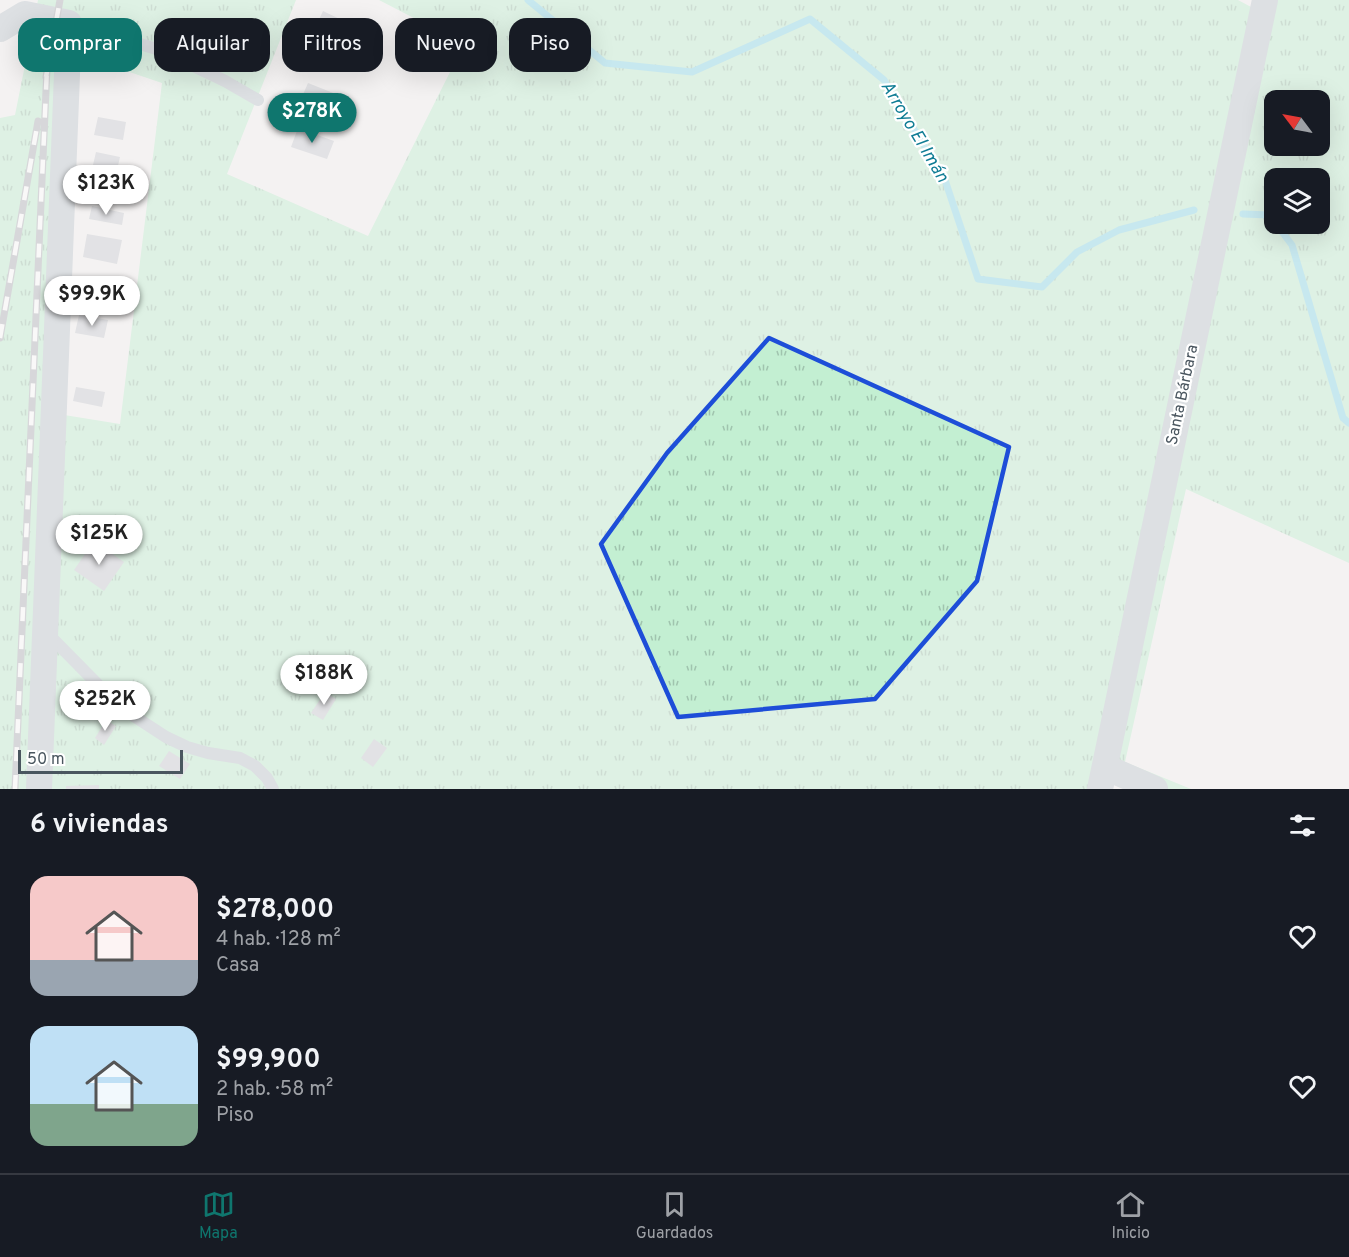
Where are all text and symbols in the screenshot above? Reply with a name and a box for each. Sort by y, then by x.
chip: Comprar [18,18,142,72]
chip: Alquilar [154,18,270,72]
chip: Filtros [282,18,383,72]
chip: Nuevo [395,18,497,72]
chip: Piso [509,18,591,72]
water label: Arroyo El Imán [875,77,953,187]
north arrow [1264,90,1330,156]
map controls [1264,90,1330,234]
pin: $278K [270,93,354,144]
text: $278K [282,99,342,125]
pin: $123K [64,165,148,216]
button: layers [1264,168,1330,234]
text: $123K [77,171,135,197]
pin: $99.9K [43,276,141,327]
text: $99.9K [58,282,126,308]
street label: Santa Bárbara [1163,343,1203,447]
pin: $125K [57,515,141,566]
text: $125K [70,521,128,547]
pin: $188K [282,655,366,706]
text: $188K [294,661,354,687]
pin: $252K [63,681,147,732]
text: $252K [74,687,136,713]
scale bar [18,747,183,774]
text: 50 m [27,750,65,770]
text: 6 viviendas [30,809,169,842]
icon: filters [1286,809,1319,842]
text: $278,000 [216,894,334,927]
icon: home [78,900,150,972]
icon: heart [1286,920,1319,953]
text: 4 hab. · 128 m² [216,927,341,953]
text: Casa [216,953,259,979]
text: $99,900 [216,1044,320,1077]
icon: home [78,1050,150,1122]
icon: heart [1286,1070,1319,1103]
text: 2 hab. · 58 m² [216,1077,333,1103]
text: Piso [216,1103,254,1129]
tab: Mapa [199,1188,238,1244]
tab: Guardados [636,1188,713,1244]
tab: Inicio [1111,1188,1150,1244]

